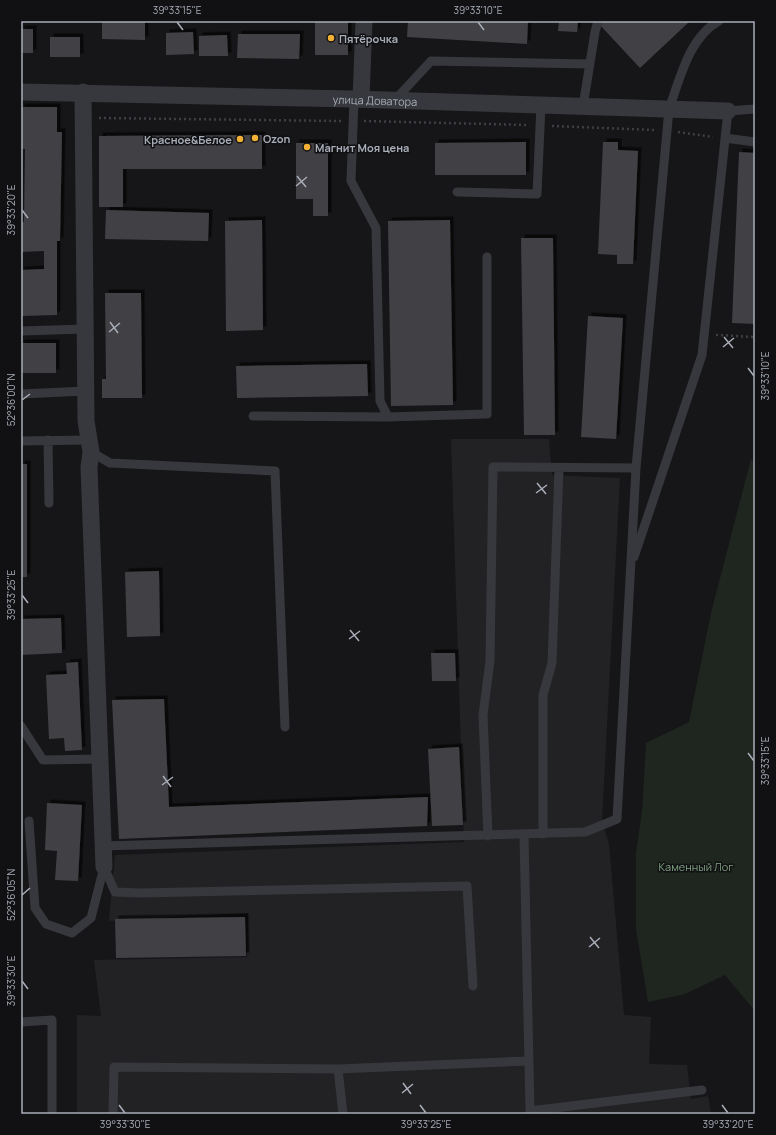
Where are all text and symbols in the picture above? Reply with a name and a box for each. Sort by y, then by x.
text: 39°33'15"E [153,3,202,17]
text: 39°33'10"E [453,3,503,17]
place label: Пятёрочка [339,31,398,46]
marker: Пятёрочка [326,33,336,43]
street label: улица Доватора [332,91,417,109]
place label: Ozon [263,131,290,146]
place label: Красное&Белое [144,132,232,147]
marker: Ozon [250,133,260,143]
marker: Красное&Белое [235,134,245,144]
place label: Магнит Моя цена [315,140,409,155]
marker: Магнит Моя цена [302,142,312,152]
text: 39°33'20"E [4,184,18,235]
text: 39°33'10"E [758,351,772,401]
text: 52°36'00"N [4,374,18,426]
text: 39°33'25"E [4,569,18,620]
text: 39°33'15"E [758,736,772,785]
park label: Каменный Лог [659,859,733,874]
text: 52°36'05"N [4,869,18,921]
text: 39°33'30"E [4,955,18,1006]
text: 39°33'30"E [100,1117,151,1131]
text: 39°33'25"E [401,1117,452,1131]
text: 39°33'20"E [703,1117,754,1131]

